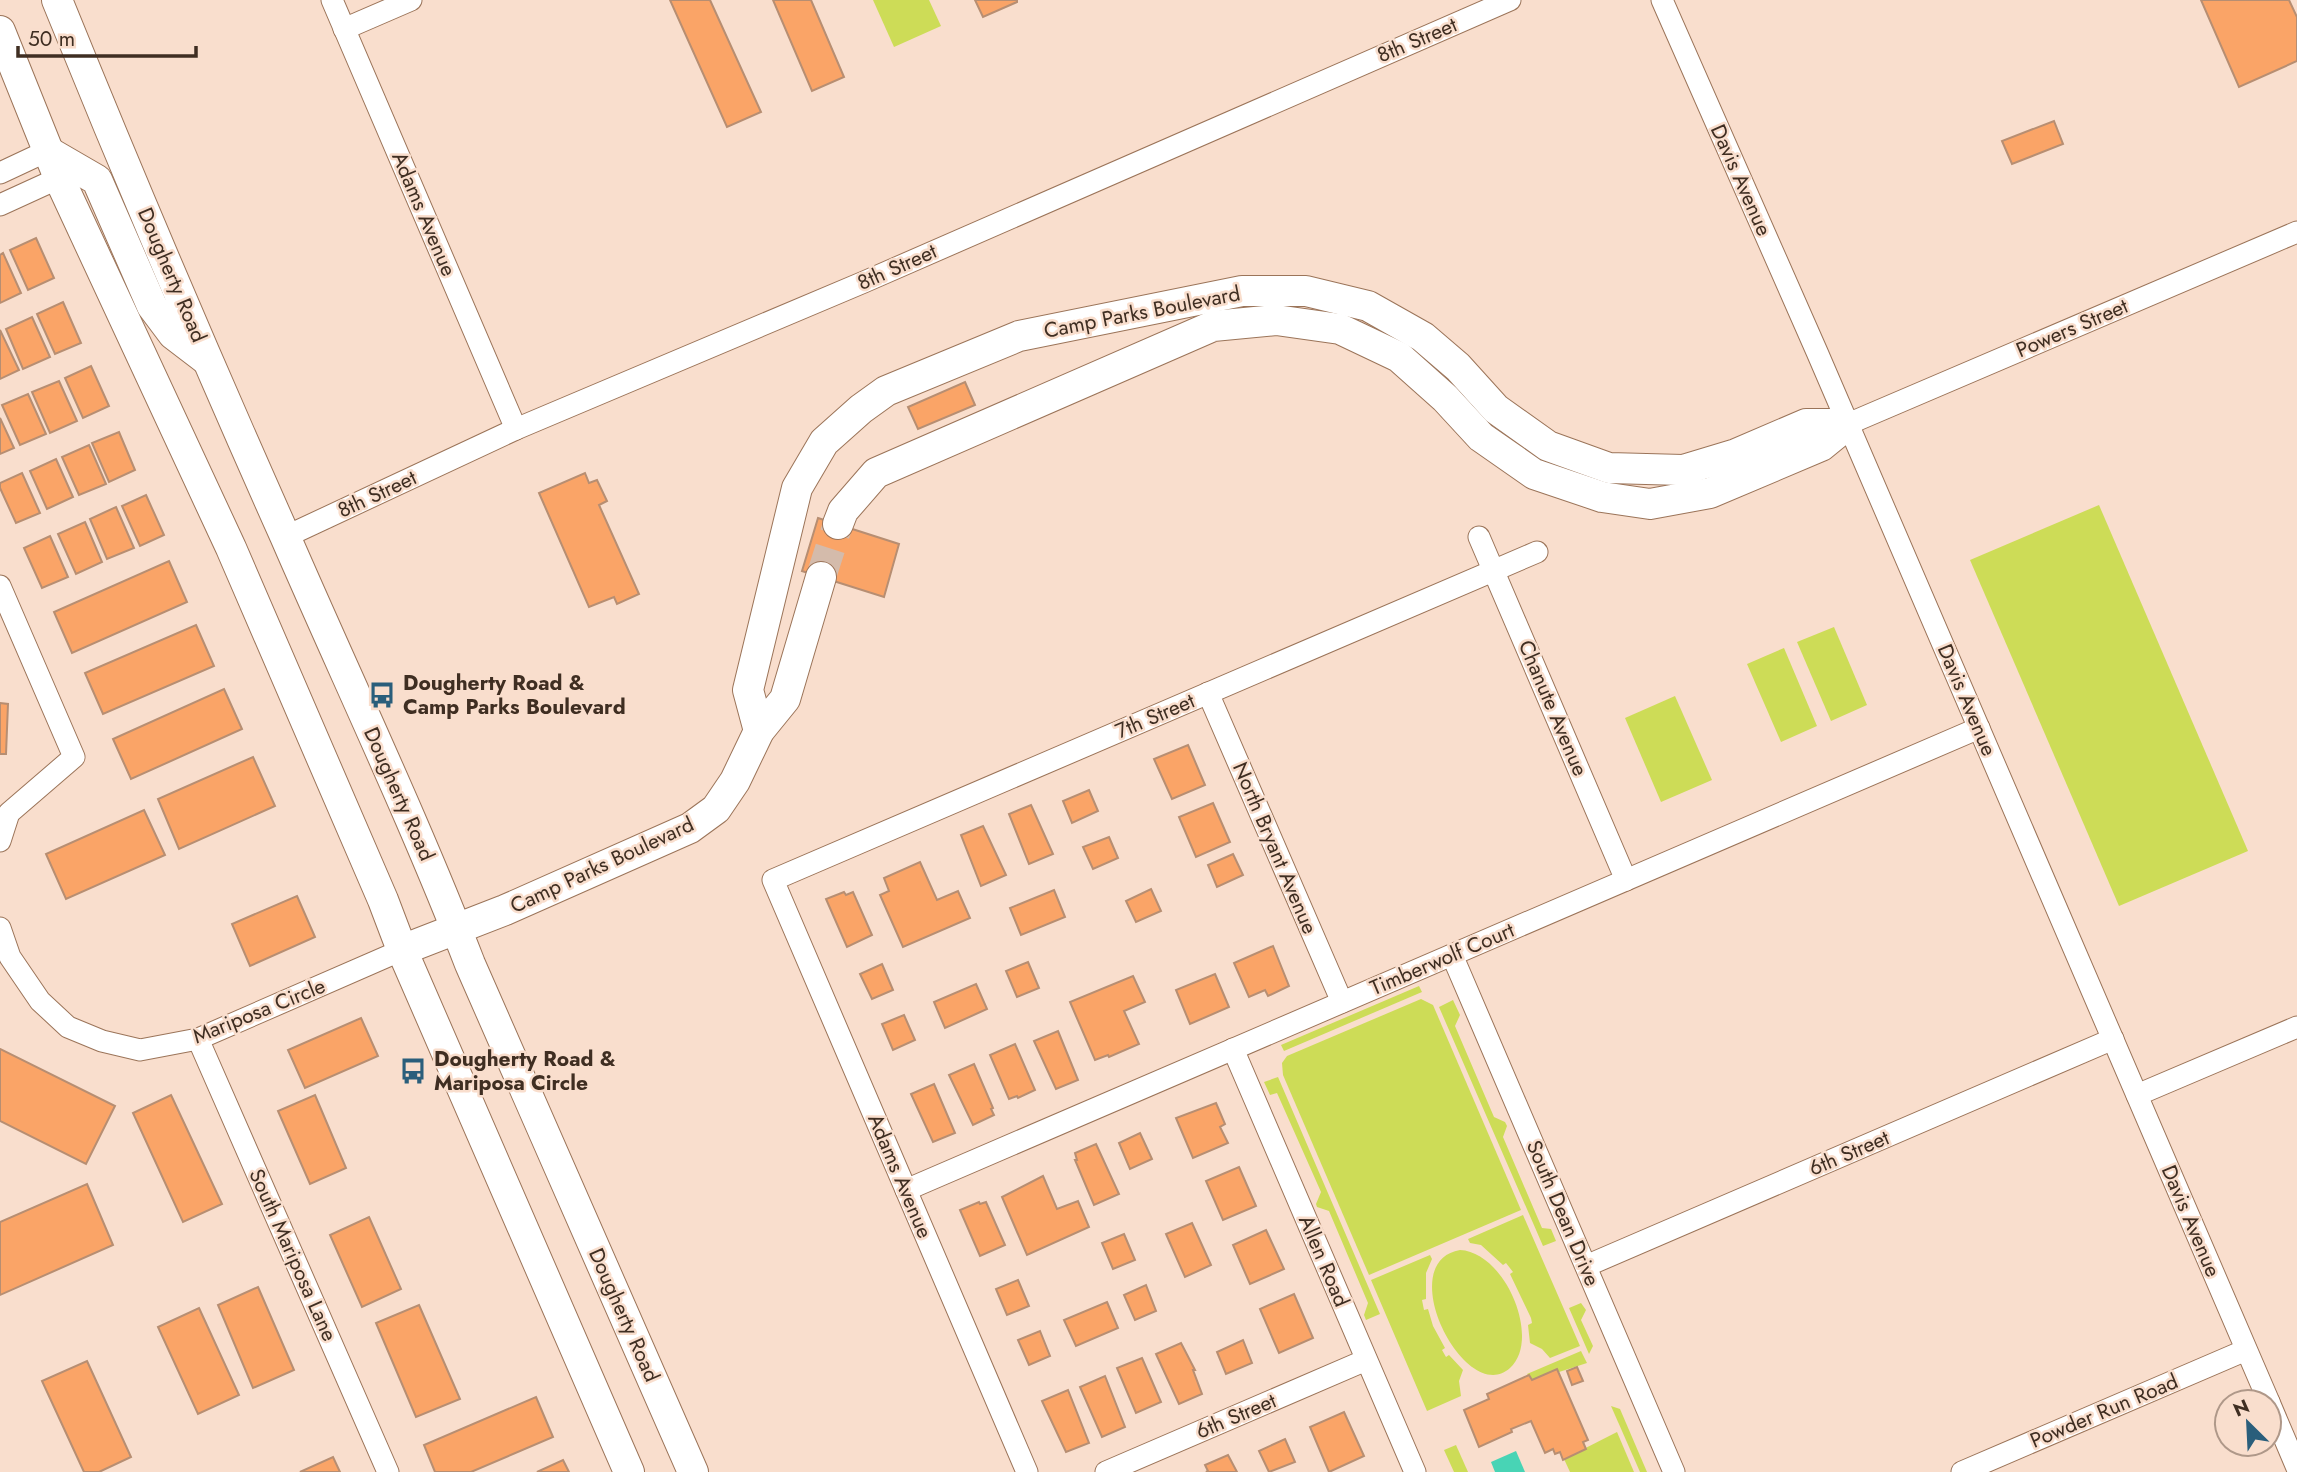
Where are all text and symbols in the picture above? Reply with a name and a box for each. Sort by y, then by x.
street label: 8th Street [1373,10,1461,70]
scale bar [18,14,196,58]
text: 50 m [28,24,75,54]
street label: Davis Avenue [1703,119,1779,241]
street label: Adams Avenue [384,147,464,281]
street label: Dougherty Road [130,203,214,347]
street label: 8th Street [853,236,941,298]
street label: Camp Parks Boulevard [1041,278,1243,346]
street label: Powers Street [2011,291,2133,365]
street label: 8th Street [333,463,421,525]
street label: Chanute Avenue [1511,635,1595,781]
street label: Davis Avenue [1930,639,2004,761]
place label: Dougherty Road & Camp Parks Boulevard [403,668,626,722]
bus stop icon: Dougherty Road & Camp Parks Boulevard [367,680,397,710]
street label: 7th Street [1111,686,1199,746]
street label: Dougherty Road [356,722,442,866]
street label: North Bryant Avenue [1225,757,1325,939]
street label: Camp Parks Boulevard [505,809,699,921]
street label: Timberwolf Court [1365,915,1519,1003]
street label: Mariposa Circle [188,971,330,1051]
place label: Dougherty Road & Mariposa Circle [434,1044,616,1098]
bus stop icon: Dougherty Road & Mariposa Circle [398,1056,428,1086]
street label: Adams Avenue [860,1109,940,1243]
street label: 6th Street [1804,1123,1894,1183]
street label: South Dean Drive [1519,1136,1607,1291]
street label: Davis Avenue [2154,1160,2228,1282]
street label: South Mariposa Lane [242,1164,345,1346]
street label: Allen Road [1291,1211,1357,1311]
street label: Dougherty Road [581,1243,667,1387]
street label: Powder Run Road [2025,1366,2183,1456]
street label: 6th Street [1191,1386,1281,1446]
north arrow [2213,1388,2283,1458]
text: N [2229,1393,2254,1423]

